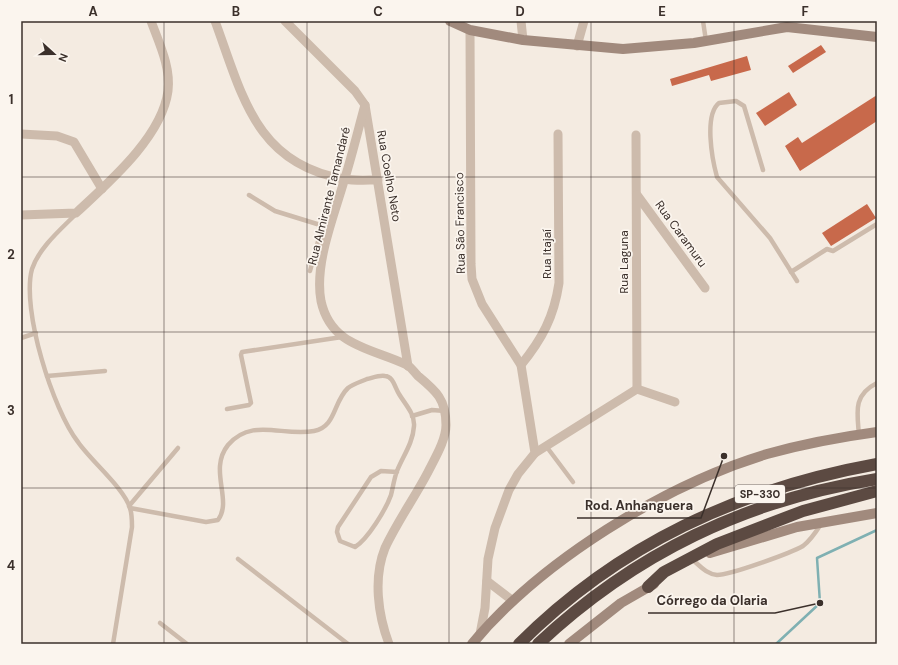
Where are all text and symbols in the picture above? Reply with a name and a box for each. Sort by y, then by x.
text: A [88,3,98,20]
text: B [232,3,240,20]
text: C [373,3,383,20]
text: D [515,3,525,20]
text: E [658,3,666,20]
text: F [801,3,809,20]
north arrow [34,34,74,74]
text: N [55,51,71,64]
text: 1 [9,91,13,108]
street label: Rua Almirante Tamandaré [304,125,354,267]
street label: Rua Coelho Neto [373,129,405,223]
street label: Rua São Francisco [451,172,469,274]
street label: Rua Caramuru [651,197,711,271]
street label: Rua Itajaí [539,229,555,279]
street label: Rua Laguna [616,230,632,294]
text: 2 [7,246,15,263]
text: 3 [7,402,15,419]
road number: SP-330 [735,485,785,503]
callout: Rod. Anhanguera [577,493,701,518]
text: Rod. Anhanguera [585,497,693,514]
text: 4 [7,557,15,574]
callout: Córrego da Olaria [648,588,775,613]
text: Córrego da Olaria [656,592,768,609]

